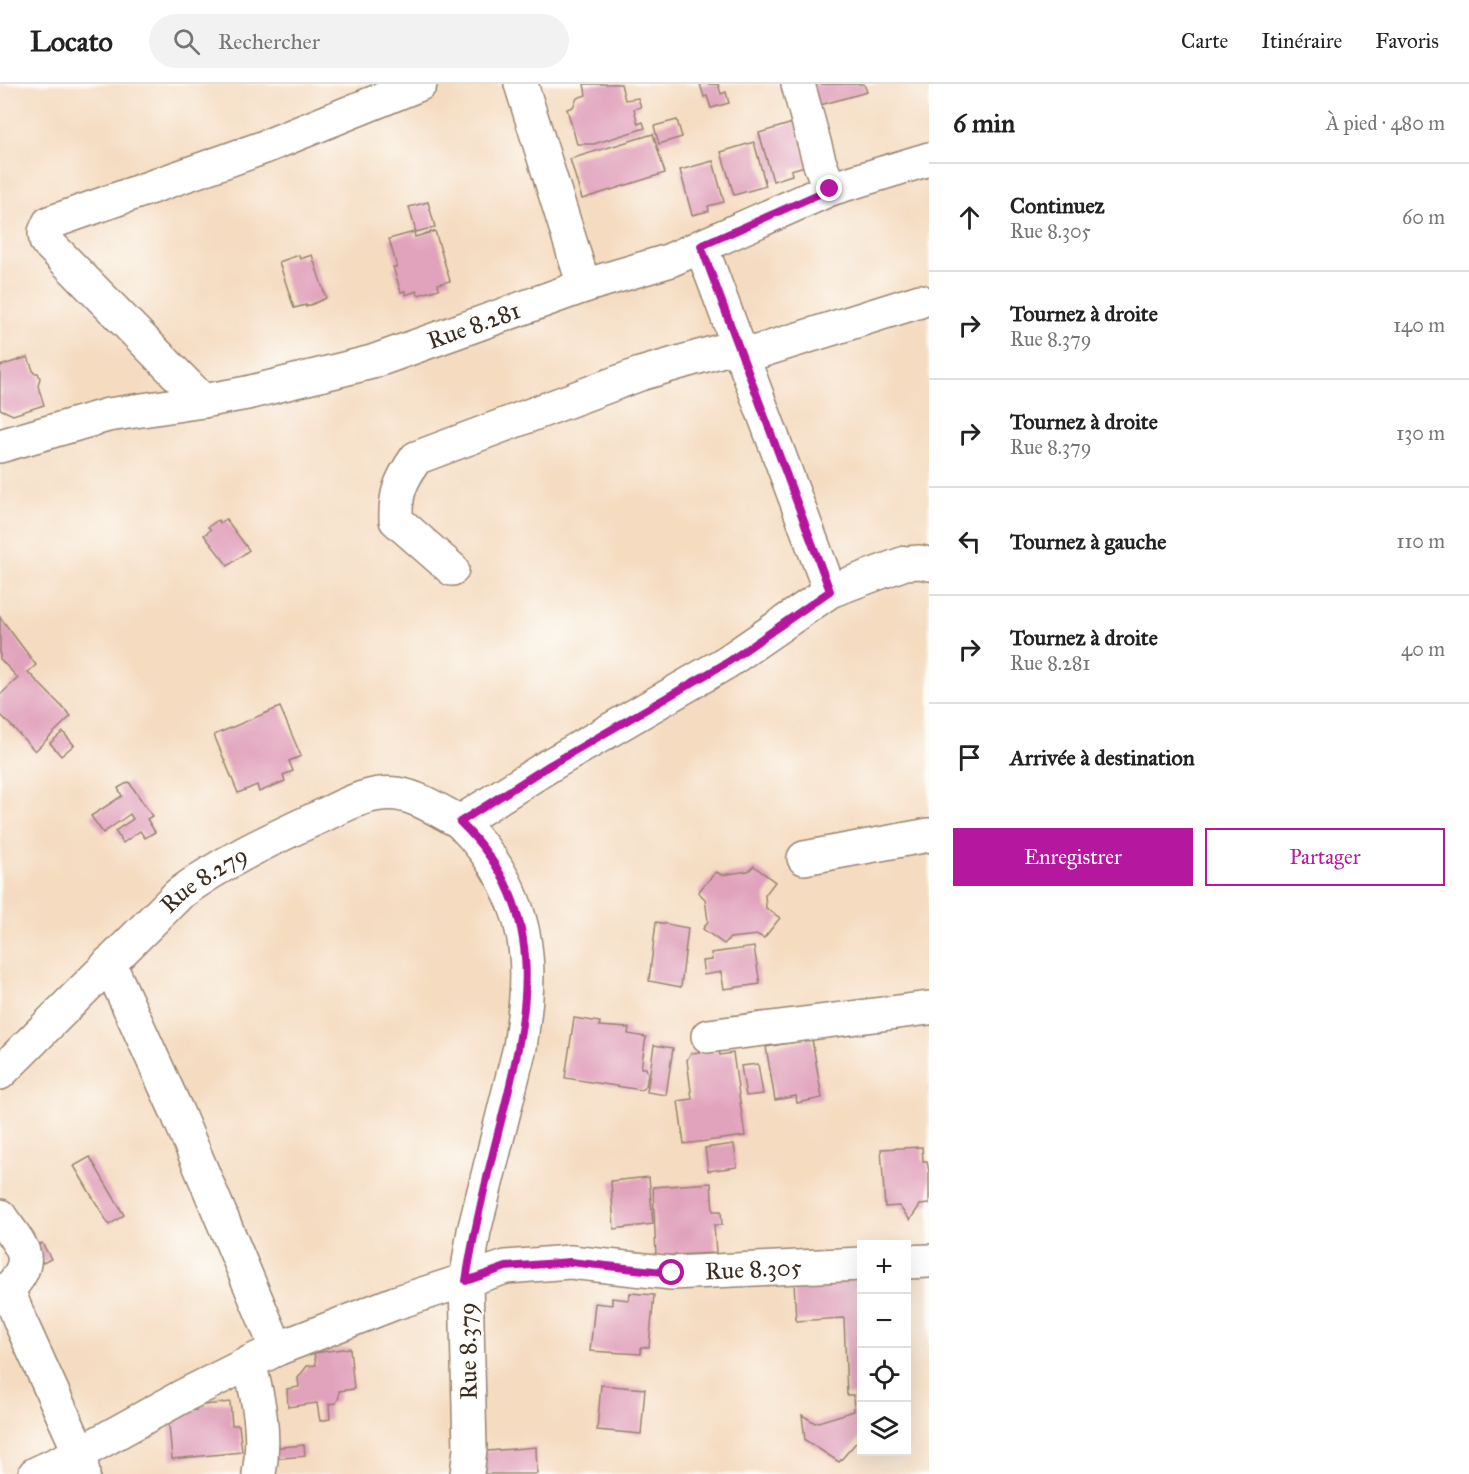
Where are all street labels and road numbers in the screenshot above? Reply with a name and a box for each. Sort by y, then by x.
street label: Rue 8.281 [423,295,524,356]
street label: Rue 8.279 [154,839,253,919]
street label: Rue 8.305 [704,1252,803,1286]
street label: Rue 8.379 [452,1302,484,1400]

